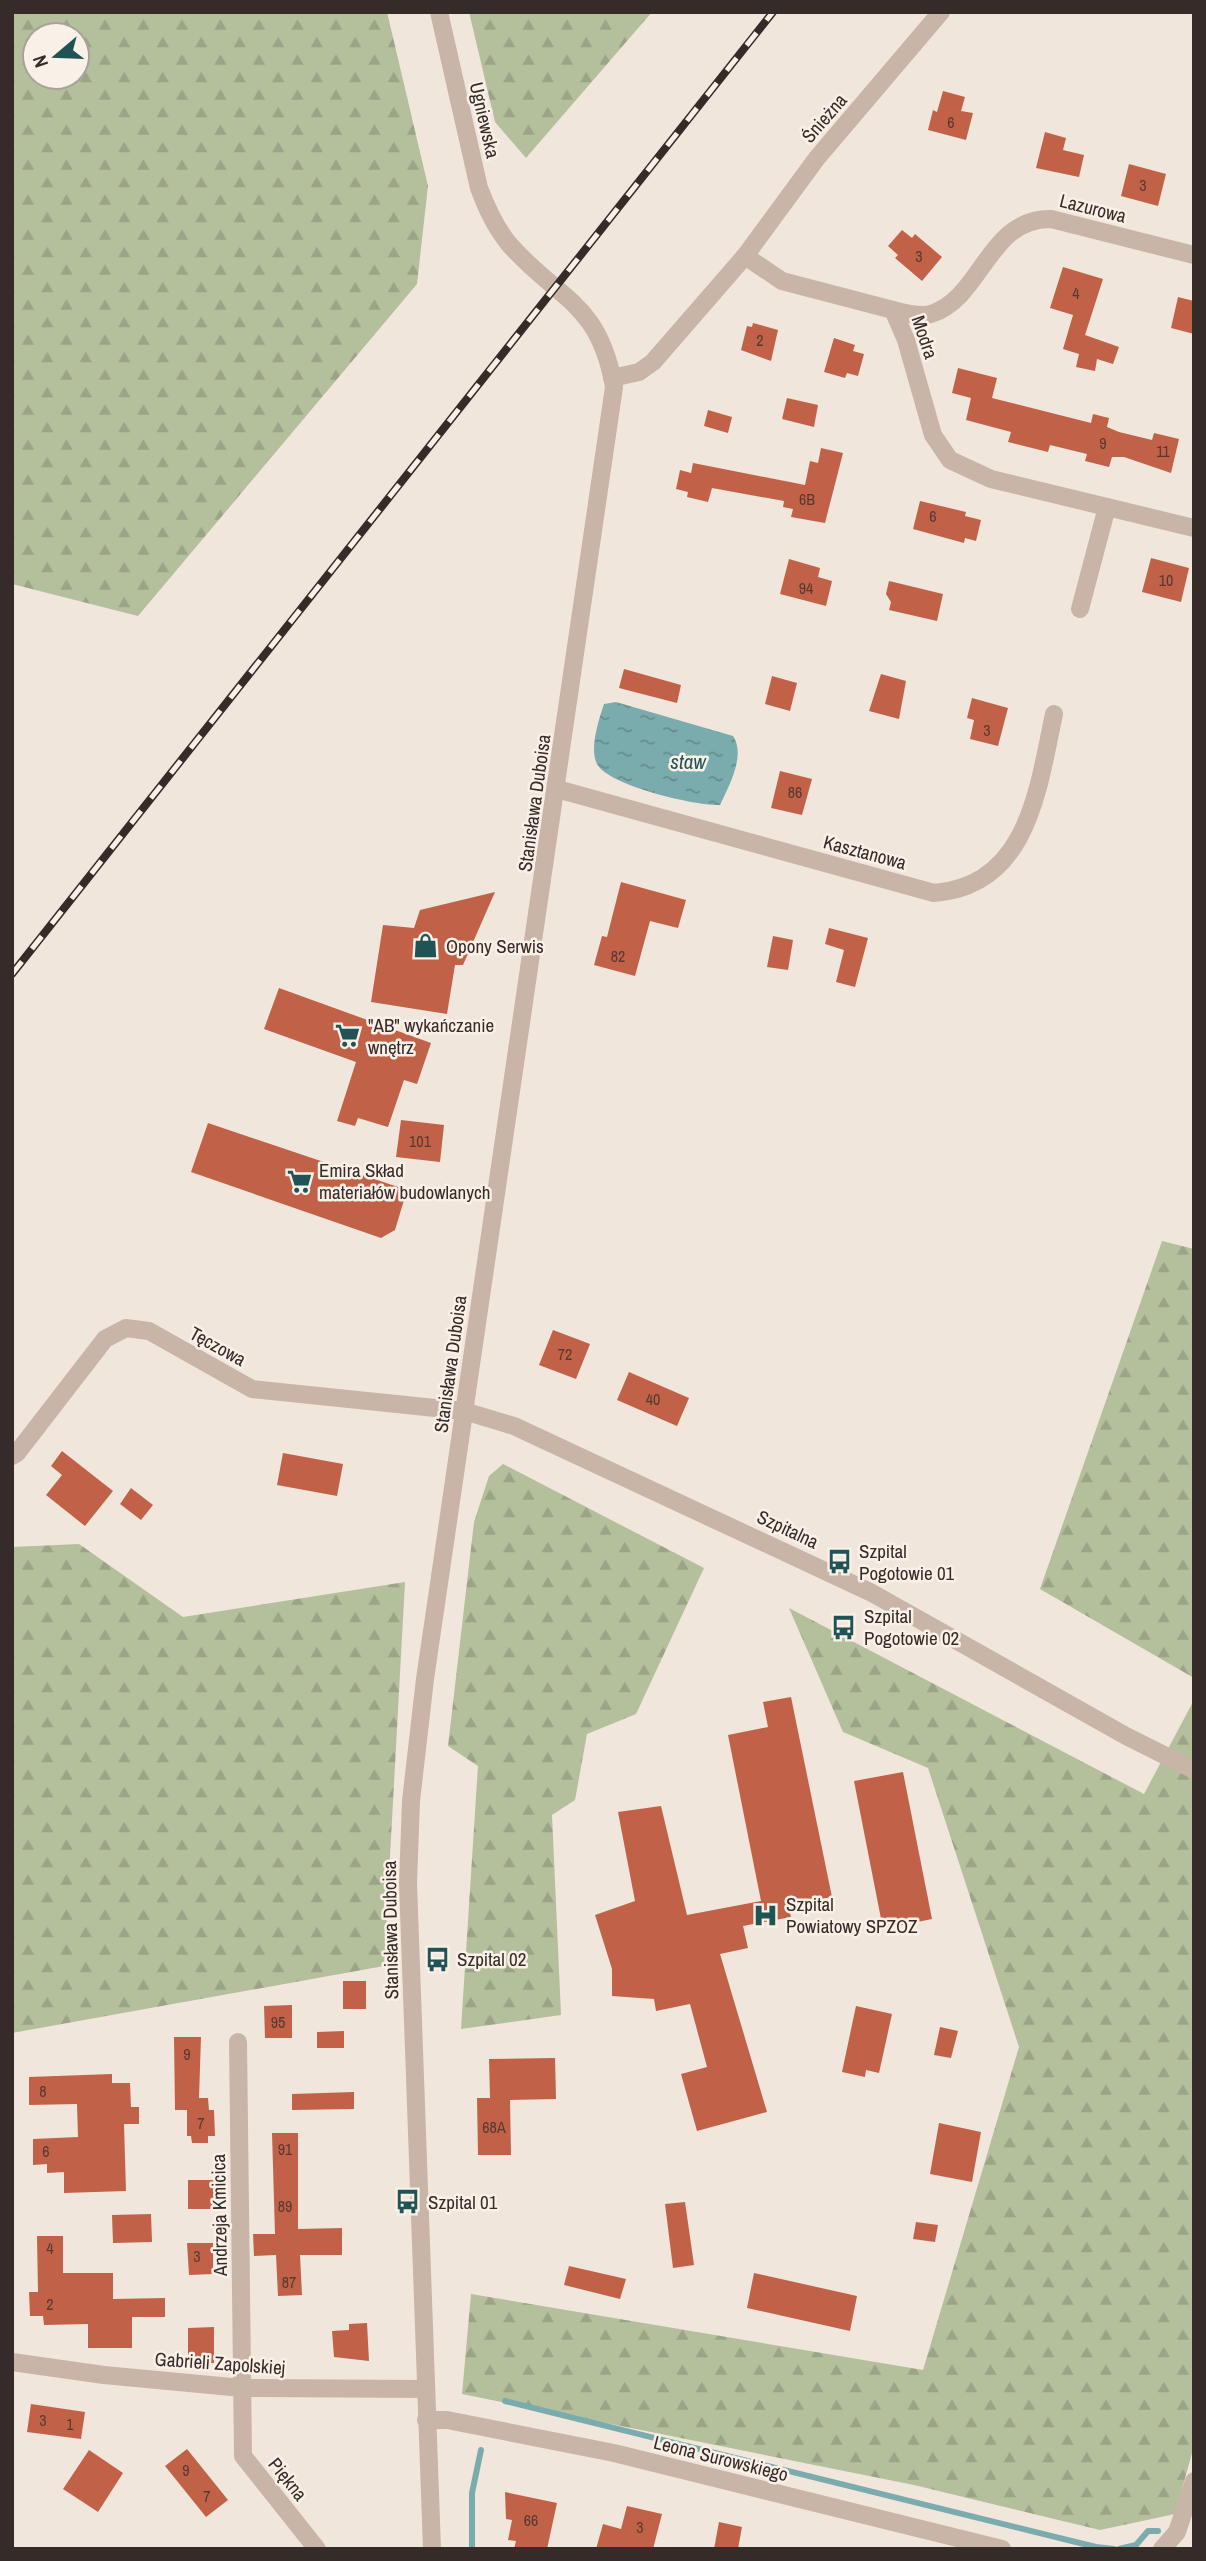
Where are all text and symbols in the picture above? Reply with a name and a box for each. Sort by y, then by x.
north arrow [21,21,91,91]
text: N [26,52,54,71]
street label: Ugniewska [464,80,506,161]
street label: Śnieżna [795,88,853,148]
house number: 6 [947,111,955,133]
house number: 3 [1139,174,1147,196]
street label: Lazurowa [1057,187,1129,229]
house number: 3 [915,245,923,267]
house number: 4 [1072,282,1080,304]
street label: Modra [906,312,945,362]
house number: 2 [756,329,764,351]
house number: 9 [1099,432,1107,454]
house number: 11 [1156,440,1171,462]
house number: 6B [799,488,815,510]
house number: 6 [929,505,937,527]
house number: 10 [1159,569,1173,591]
house number: 94 [799,577,813,599]
house number: 3 [983,719,991,741]
street label: Stanisława Duboisa [511,732,557,873]
water label: staw [670,747,707,776]
house number: 86 [788,781,802,803]
street label: Kasztanowa [821,828,910,876]
shop icon: Opony Serwis [412,932,440,960]
place label: Opony Serwis [446,933,544,959]
house number: 82 [611,945,625,967]
place label: "AB" wykańczanie wnętrz [368,1012,494,1060]
supermarket icon: "AB" wykańczanie wnętrz [334,1022,362,1050]
house number: 101 [409,1130,432,1152]
place label: Emira Skład materiałów budowlanych [319,1157,490,1205]
supermarket icon: Emira Skład materiałów budowlanych [285,1167,313,1195]
street label: Stanisława Duboisa [427,1293,473,1434]
street label: Tęczowa [185,1320,251,1372]
house number: 72 [558,1343,572,1365]
house number: 40 [646,1388,660,1410]
street label: Szpitalna [753,1503,823,1555]
place label: Szpital Pogotowie 01 [859,1538,955,1586]
bus stop icon: Szpital Pogotowie 01 [825,1548,853,1576]
place label: Szpital Pogotowie 02 [864,1603,959,1651]
bus stop icon: Szpital Pogotowie 02 [830,1613,858,1641]
street label: Stanisława Duboisa [376,1860,404,2000]
place label: Szpital Powiatowy SPZOZ [786,1891,918,1939]
hospital icon: Szpital Powiatowy SPZOZ [752,1901,780,1929]
bus stop icon: Szpital 02 [423,1945,451,1973]
place label: Szpital 02 [457,1946,526,1972]
house number: 95 [271,2011,285,2033]
house number: 9 [183,2043,191,2065]
house number: 8 [39,2080,47,2102]
house number: 7 [197,2112,205,2134]
house number: 68A [482,2116,506,2138]
house number: 91 [278,2138,293,2160]
house number: 6 [42,2140,50,2162]
street label: Andrzeja Kmicica [205,2153,233,2277]
bus stop icon: Szpital 01 [394,2188,422,2216]
place label: Szpital 01 [428,2189,498,2215]
house number: 89 [278,2195,292,2217]
house number: 4 [46,2237,54,2259]
house number: 3 [193,2245,201,2267]
house number: 87 [282,2271,296,2293]
house number: 2 [46,2293,54,2315]
street label: Gabrieli Zapolskiej [154,2345,286,2381]
house number: 3 [39,2409,47,2431]
house number: 1 [66,2413,74,2435]
street label: Leona Surowskiego [651,2429,791,2487]
street label: Piękna [263,2452,314,2506]
house number: 9 [182,2459,190,2481]
house number: 7 [203,2485,211,2507]
house number: 66 [524,2509,538,2531]
house number: 3 [636,2516,644,2538]

